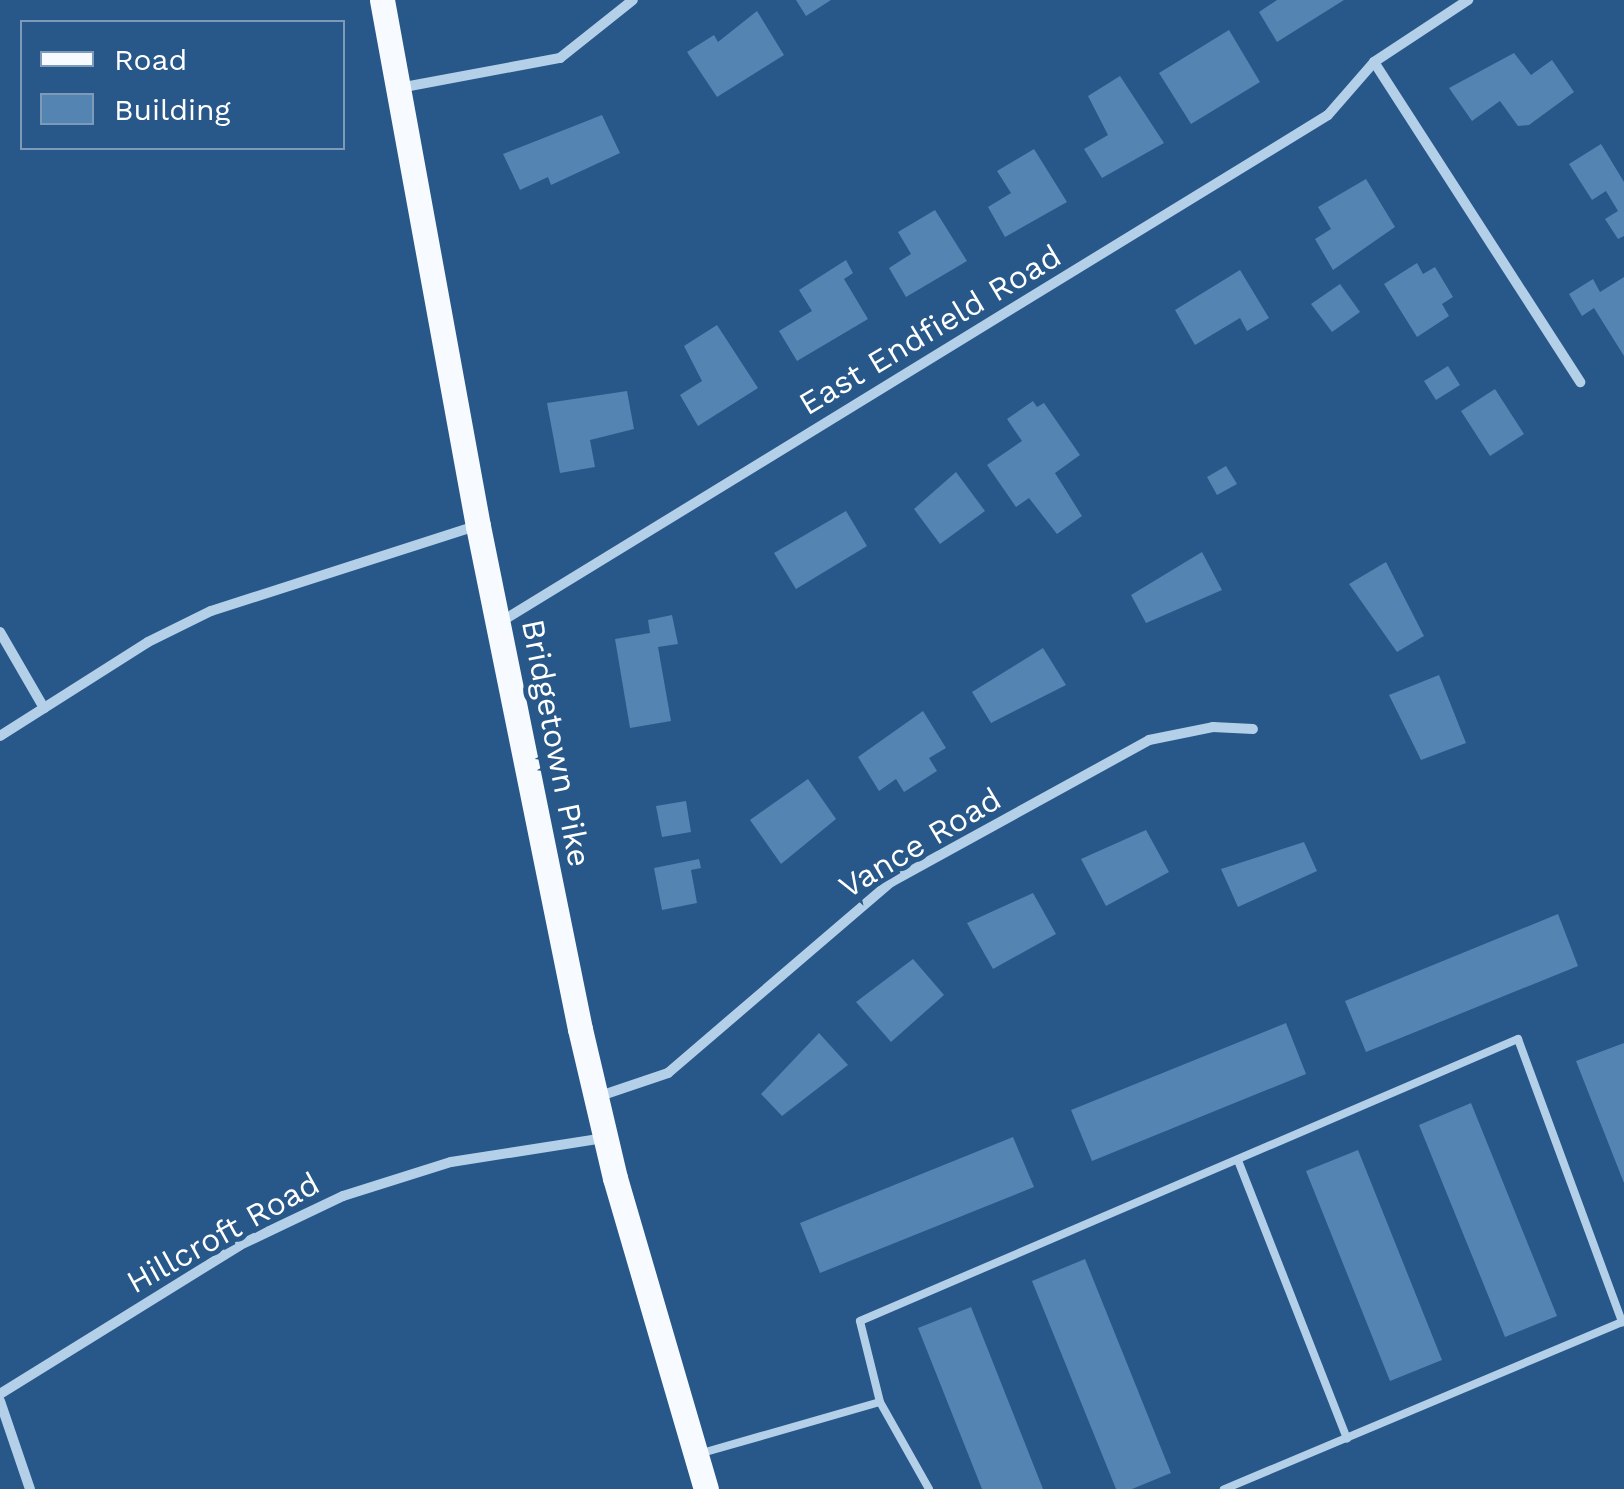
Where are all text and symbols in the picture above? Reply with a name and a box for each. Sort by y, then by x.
legend [20,20,345,150]
text: Road [114,42,187,77]
text: Building [114,92,231,127]
street label: East Endfield Road [792,237,1068,423]
street label: Bridgetown Pike [513,616,599,870]
street label: Vance Road [832,780,1008,906]
street label: Hillcroft Road [120,1164,326,1302]

